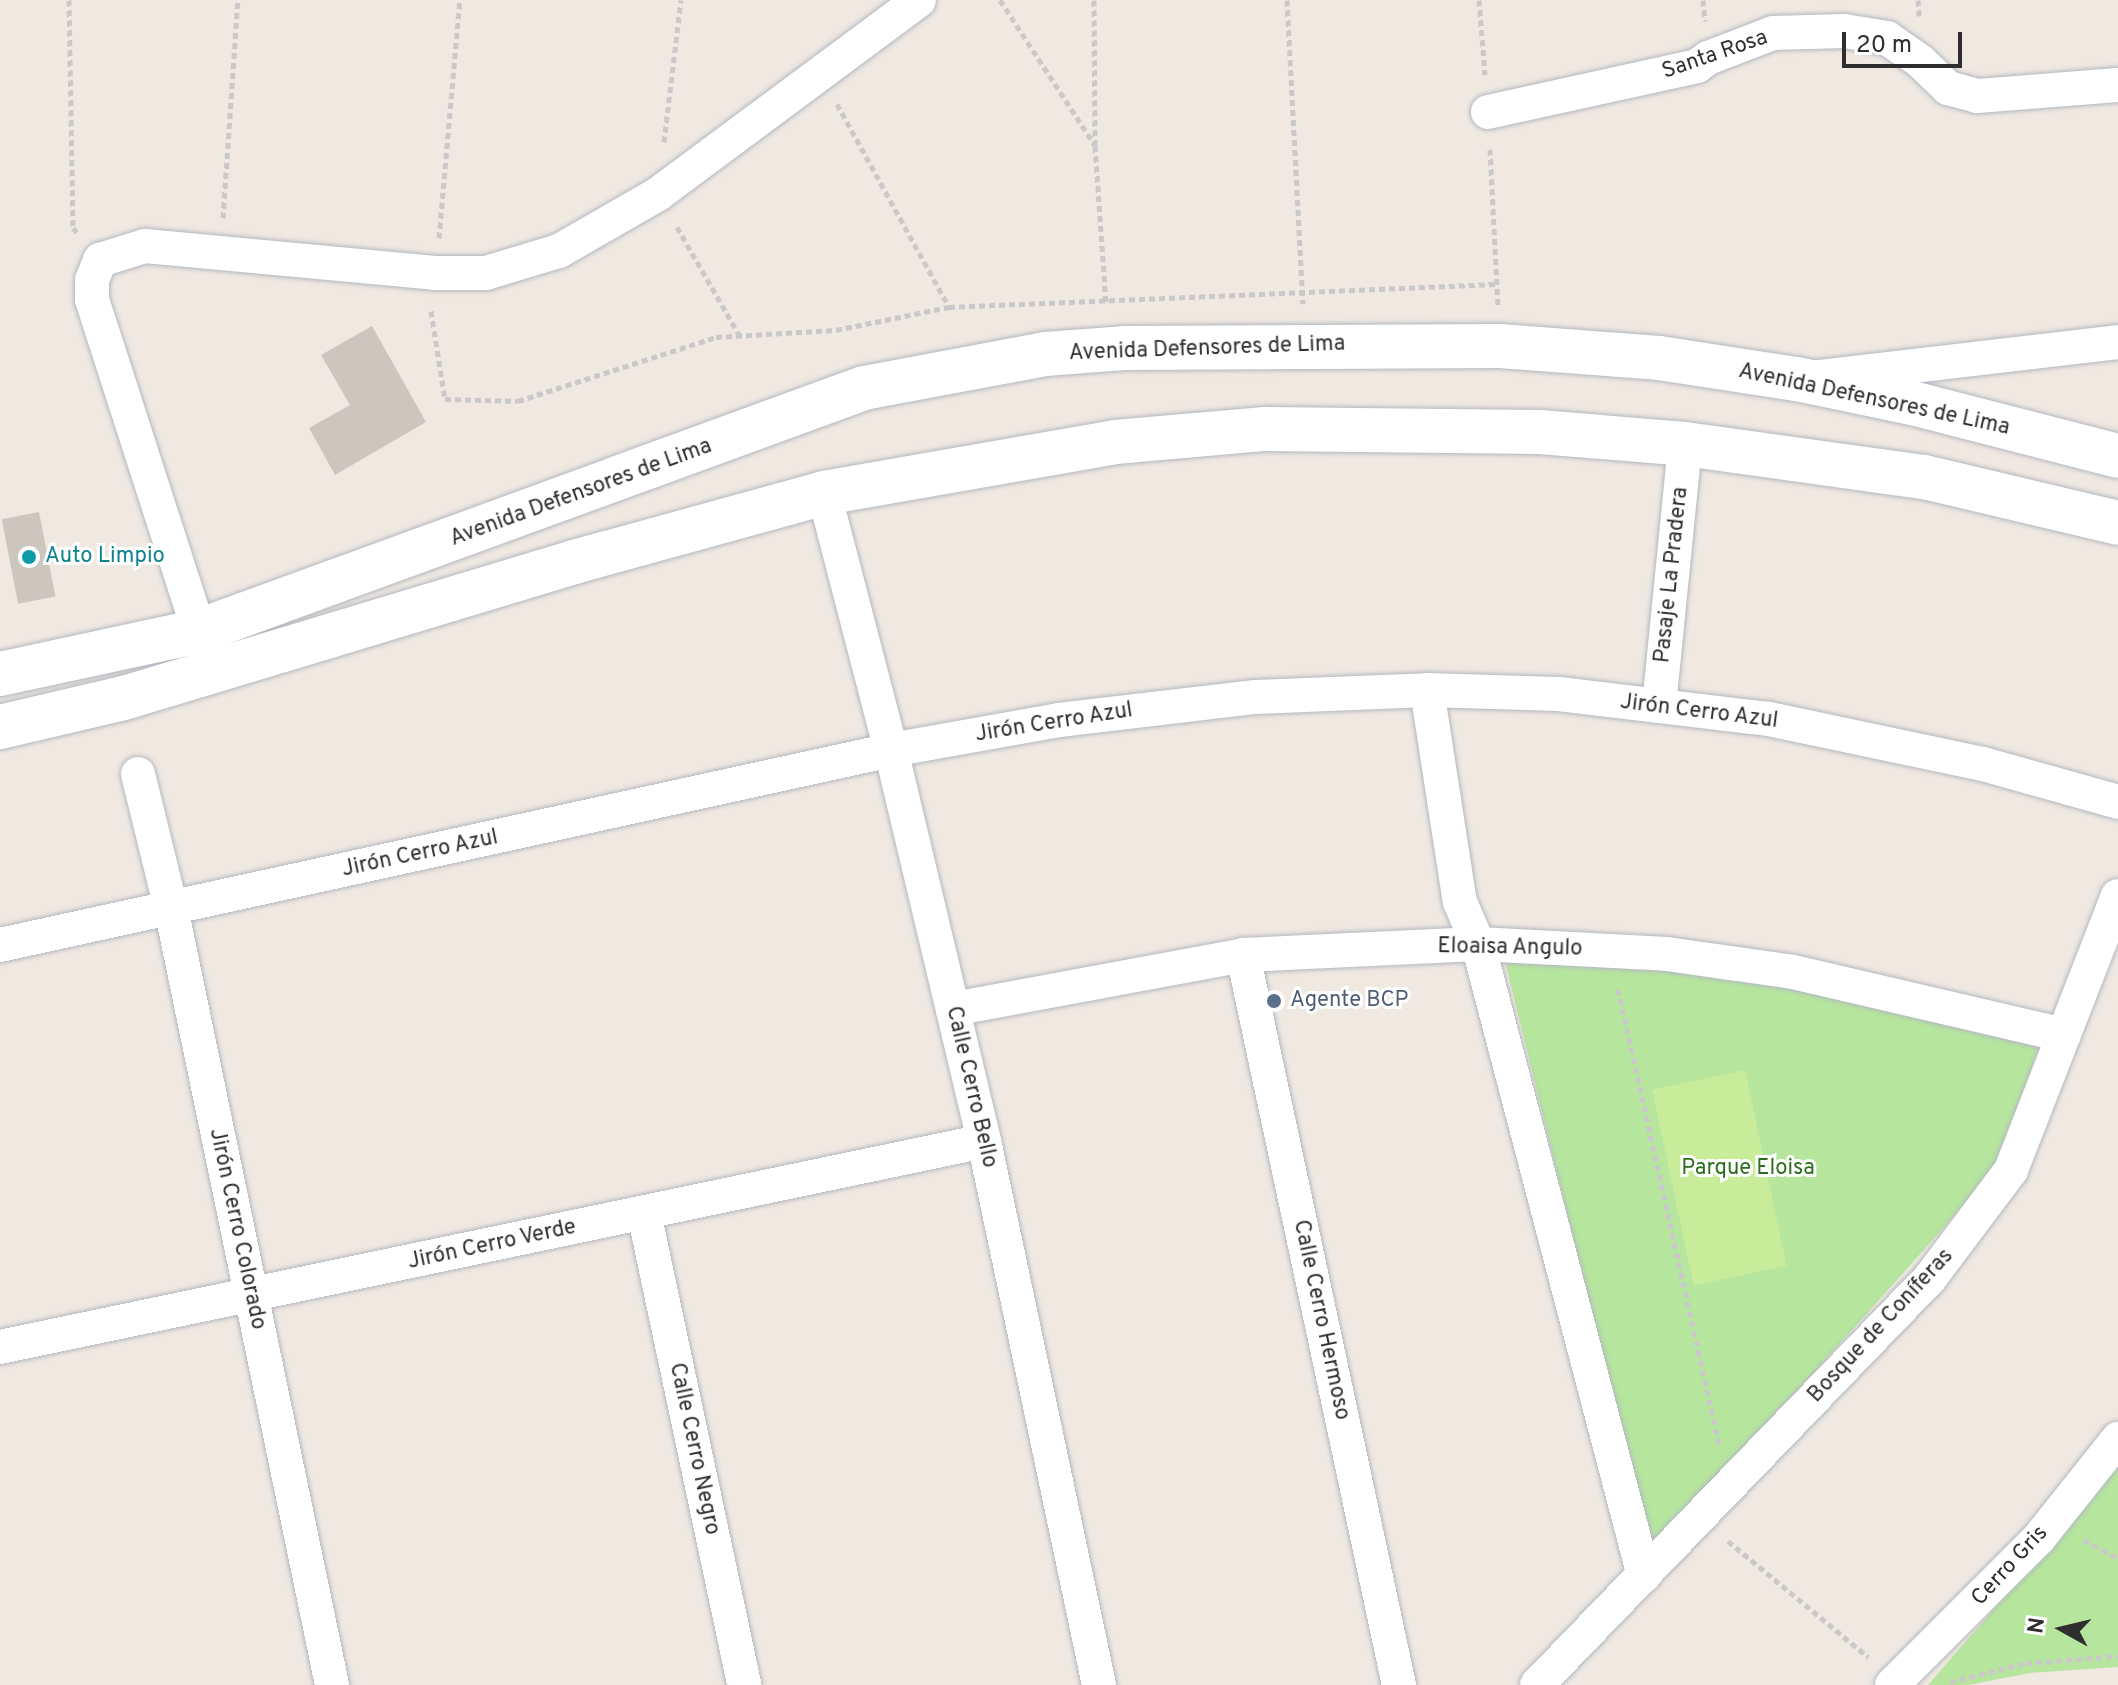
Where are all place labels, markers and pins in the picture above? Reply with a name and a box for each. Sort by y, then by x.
place label: Auto Limpio [45,544,165,570]
marker: Auto Limpio [20,548,38,566]
place label: Agente BCP [1290,988,1408,1014]
marker: Agente BCP [1265,992,1283,1010]

